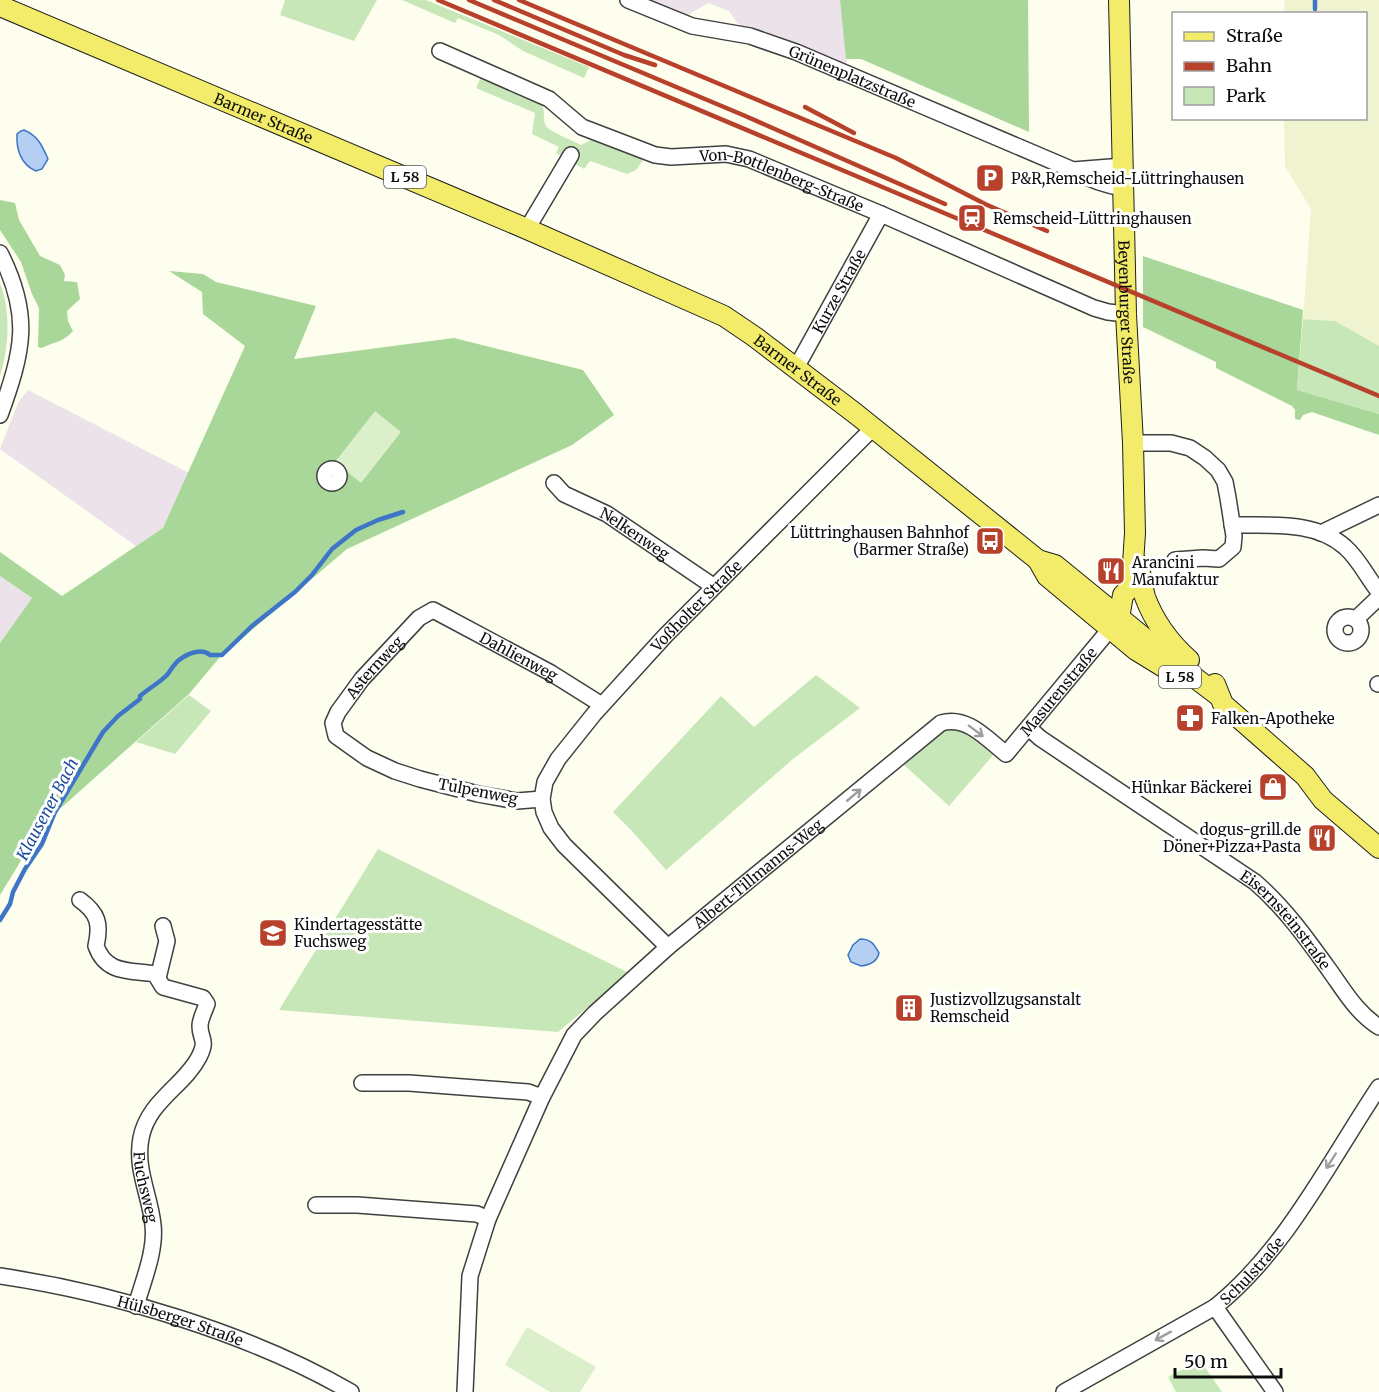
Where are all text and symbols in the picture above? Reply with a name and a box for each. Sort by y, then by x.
legend [1172,12,1367,120]
text: Straße [1226,24,1283,47]
street label: Grünenplatzstraße [787,41,919,111]
text: Bahn [1226,54,1272,77]
text: Park [1226,84,1267,107]
street label: Barmer Straße [211,88,316,147]
street label: Von-Bottlenberg-Straße [698,144,867,215]
parking icon: P&R,Remscheid-Lüttringhausen [974,162,1006,194]
road number: L 58 [384,166,426,188]
place label: P&R,Remscheid-Lüttringhausen [1011,169,1244,188]
station icon: Remscheid-Lüttringhausen [956,202,988,234]
place label: Remscheid-Lüttringhausen [993,209,1192,228]
street label: Beyenburger Straße [1115,240,1139,384]
street label: Kurze Straße [808,245,869,336]
street label: Barmer Straße [750,330,846,409]
street label: Nelkenweg [597,503,673,563]
place label: Lüttringhausen Bahnhof (Barmer Straße) [790,523,970,559]
bus stop icon: Lüttringhausen Bahnhof (Barmer Straße) [974,525,1006,557]
place label: Arancini Manufaktur [1131,553,1219,589]
restaurant icon: Arancini Manufaktur [1095,555,1127,587]
street label: Voßholter Straße [646,556,745,656]
street label: Dahlienweg [477,627,562,685]
street label: Asternweg [341,632,407,703]
street label: Masurenstraße [1016,643,1101,739]
road number: L 58 [1159,666,1201,688]
pharmacy icon: Falken-Apotheke [1174,702,1206,734]
place label: Falken-Apotheke [1211,709,1335,728]
one-way arrow [968,724,984,737]
water label: Klausener Bach [11,755,82,864]
shop icon: Hünkar Bäckerei [1257,771,1289,803]
street label: Tulpenweg [436,774,520,808]
place label: Hünkar Bäckerei [1131,778,1252,797]
one-way arrow [846,788,862,801]
street label: Albert-Tillmanns-Weg [688,815,826,933]
place label: dogus-grill.de Döner+Pizza+Pasta [1163,820,1301,856]
restaurant icon: dogus-grill.de Döner+Pizza+Pasta [1306,822,1338,854]
street label: Eisernsteinstraße [1237,866,1335,973]
place label: Kindertagesstätte Fuchsweg [294,915,422,951]
school or university icon: Kindertagesstätte Fuchsweg [257,917,289,949]
place label: Justizvollzugsanstalt Remscheid [929,990,1081,1026]
building icon: Justizvollzugsanstalt Remscheid [893,992,925,1024]
street label: Fuchsweg [130,1151,162,1224]
one-way arrow [1325,1152,1337,1169]
street label: Schulstraße [1216,1233,1288,1309]
street label: Hülsberger Straße [115,1291,246,1349]
one-way arrow [1155,1331,1173,1342]
scale bar [1175,1341,1282,1379]
text: 50 m [1184,1350,1228,1373]

